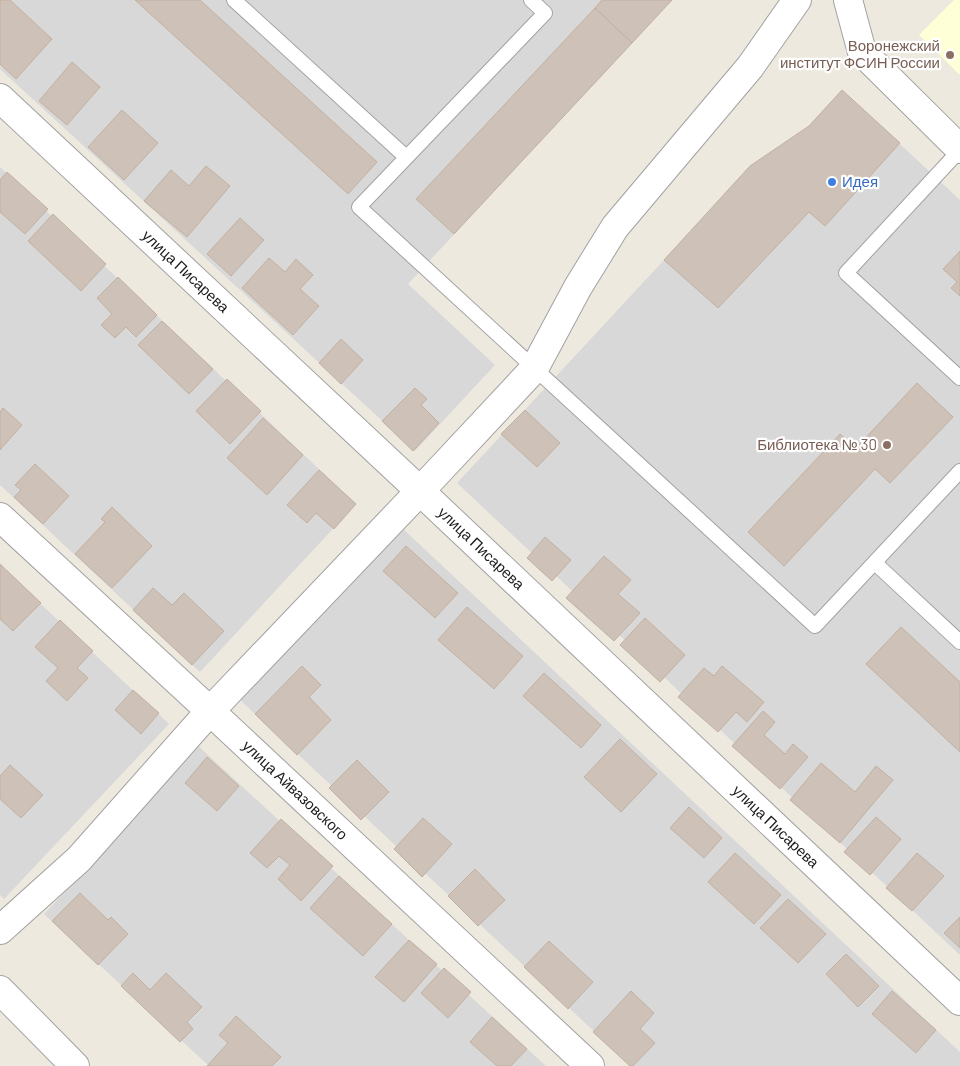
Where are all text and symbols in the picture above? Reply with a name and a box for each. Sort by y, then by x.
place label: Воронежский институт ФСИН России [780,36,940,71]
marker: Воронежский институт ФСИН России [944,49,956,61]
place label: Идея [842,172,878,190]
marker: Идея [826,176,838,188]
street label: улица Писарева [139,226,234,316]
place label: Библиотека № 30 [757,435,877,453]
marker: Библиотека № 30 [881,439,893,451]
street label: улица Писарева [435,503,529,593]
street label: улица Айвазовского [239,736,352,843]
street label: улица Писарева [729,781,823,871]

